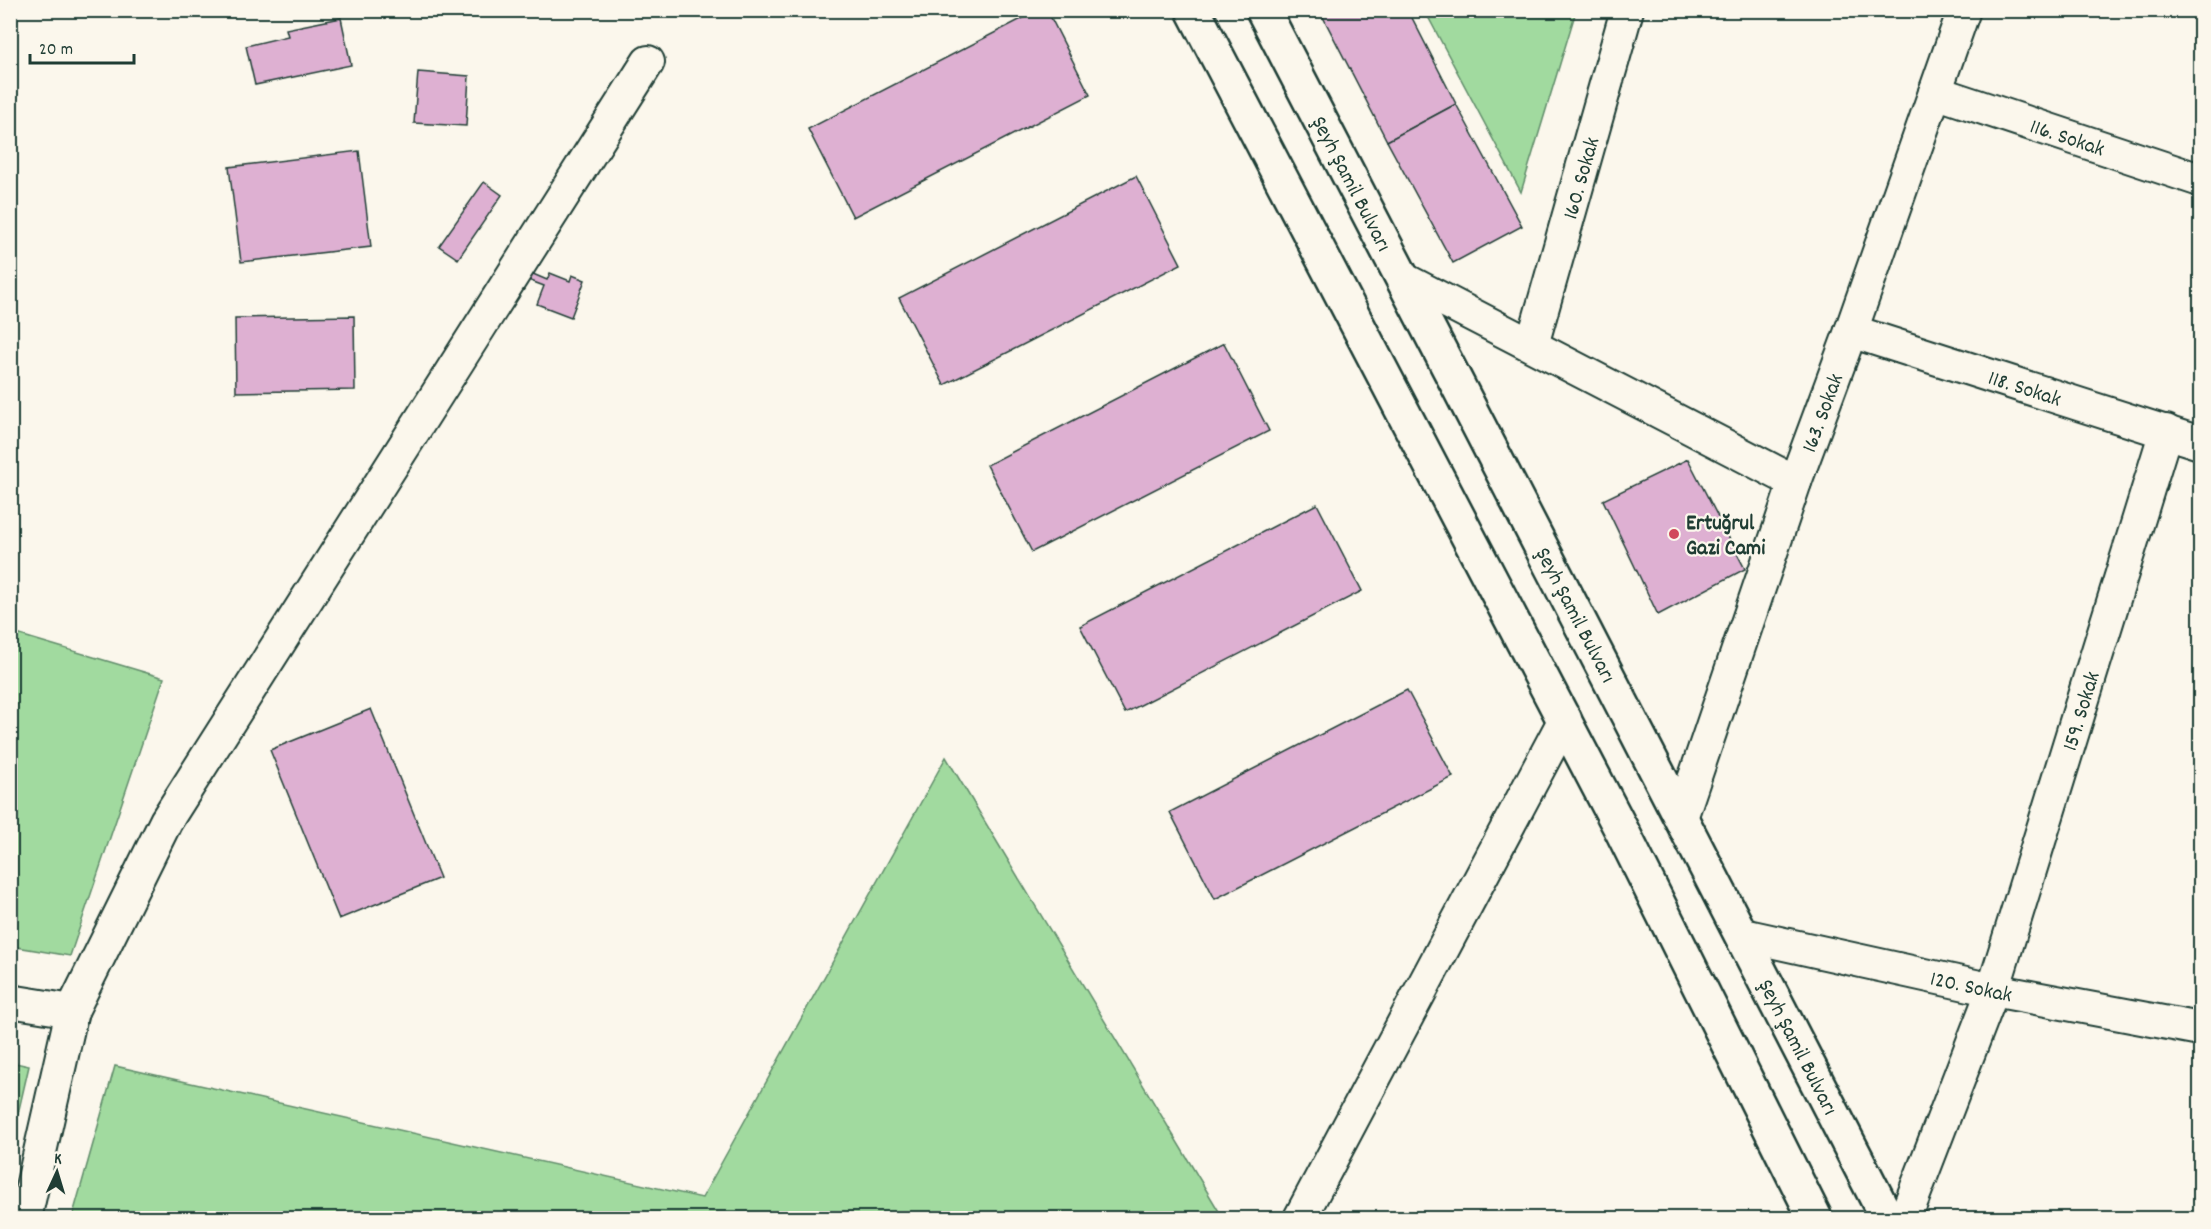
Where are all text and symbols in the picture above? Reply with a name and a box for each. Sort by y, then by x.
scale bar [30,27,134,65]
text: 20 m [39,38,73,63]
street label: Şeyh Şamil Bulvarı [1302,111,1398,258]
street label: 116. Sokak [2025,113,2108,166]
street label: 160. Sokak [1556,134,1609,223]
street label: 118. Sokak [1984,364,2065,416]
street label: 163. Sokak [1795,370,1853,457]
place label: Ertuğrul Gazi Cami [1686,509,1765,565]
marker: Ertuğrul Gazi Cami [1667,527,1681,541]
street label: Şeyh Şamil Bulvarı [1526,543,1622,689]
street label: 159. Sokak [2056,668,2110,755]
street label: 120. Sokak [1927,965,2014,1012]
street label: Şeyh Şamil Bulvarı [1749,975,1844,1121]
north arrow [27,1142,87,1202]
text: K [53,1148,63,1171]

